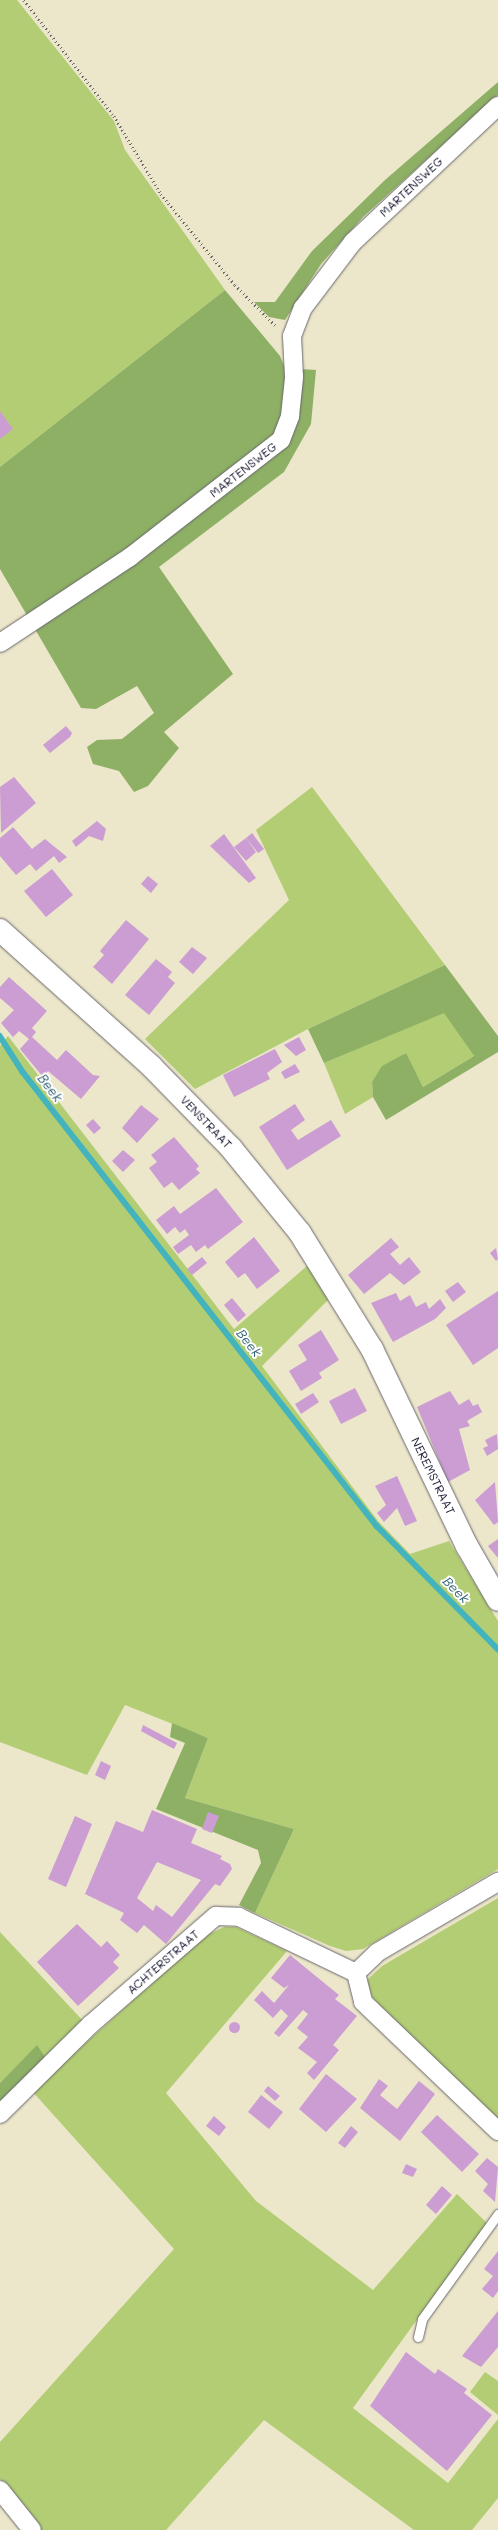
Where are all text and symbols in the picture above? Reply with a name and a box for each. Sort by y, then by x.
street label: MARTENSWEG [376,154,446,220]
street label: MARTENSWEG [207,439,279,501]
water label: Beek [34,1071,66,1105]
street label: VENSTRAAT [177,1093,235,1151]
water label: Beek [233,1326,265,1360]
street label: NEREMSTRAAT [408,1435,458,1517]
water label: Beek [440,1573,472,1607]
street label: ACHTERSTRAAT [124,1927,202,1997]

